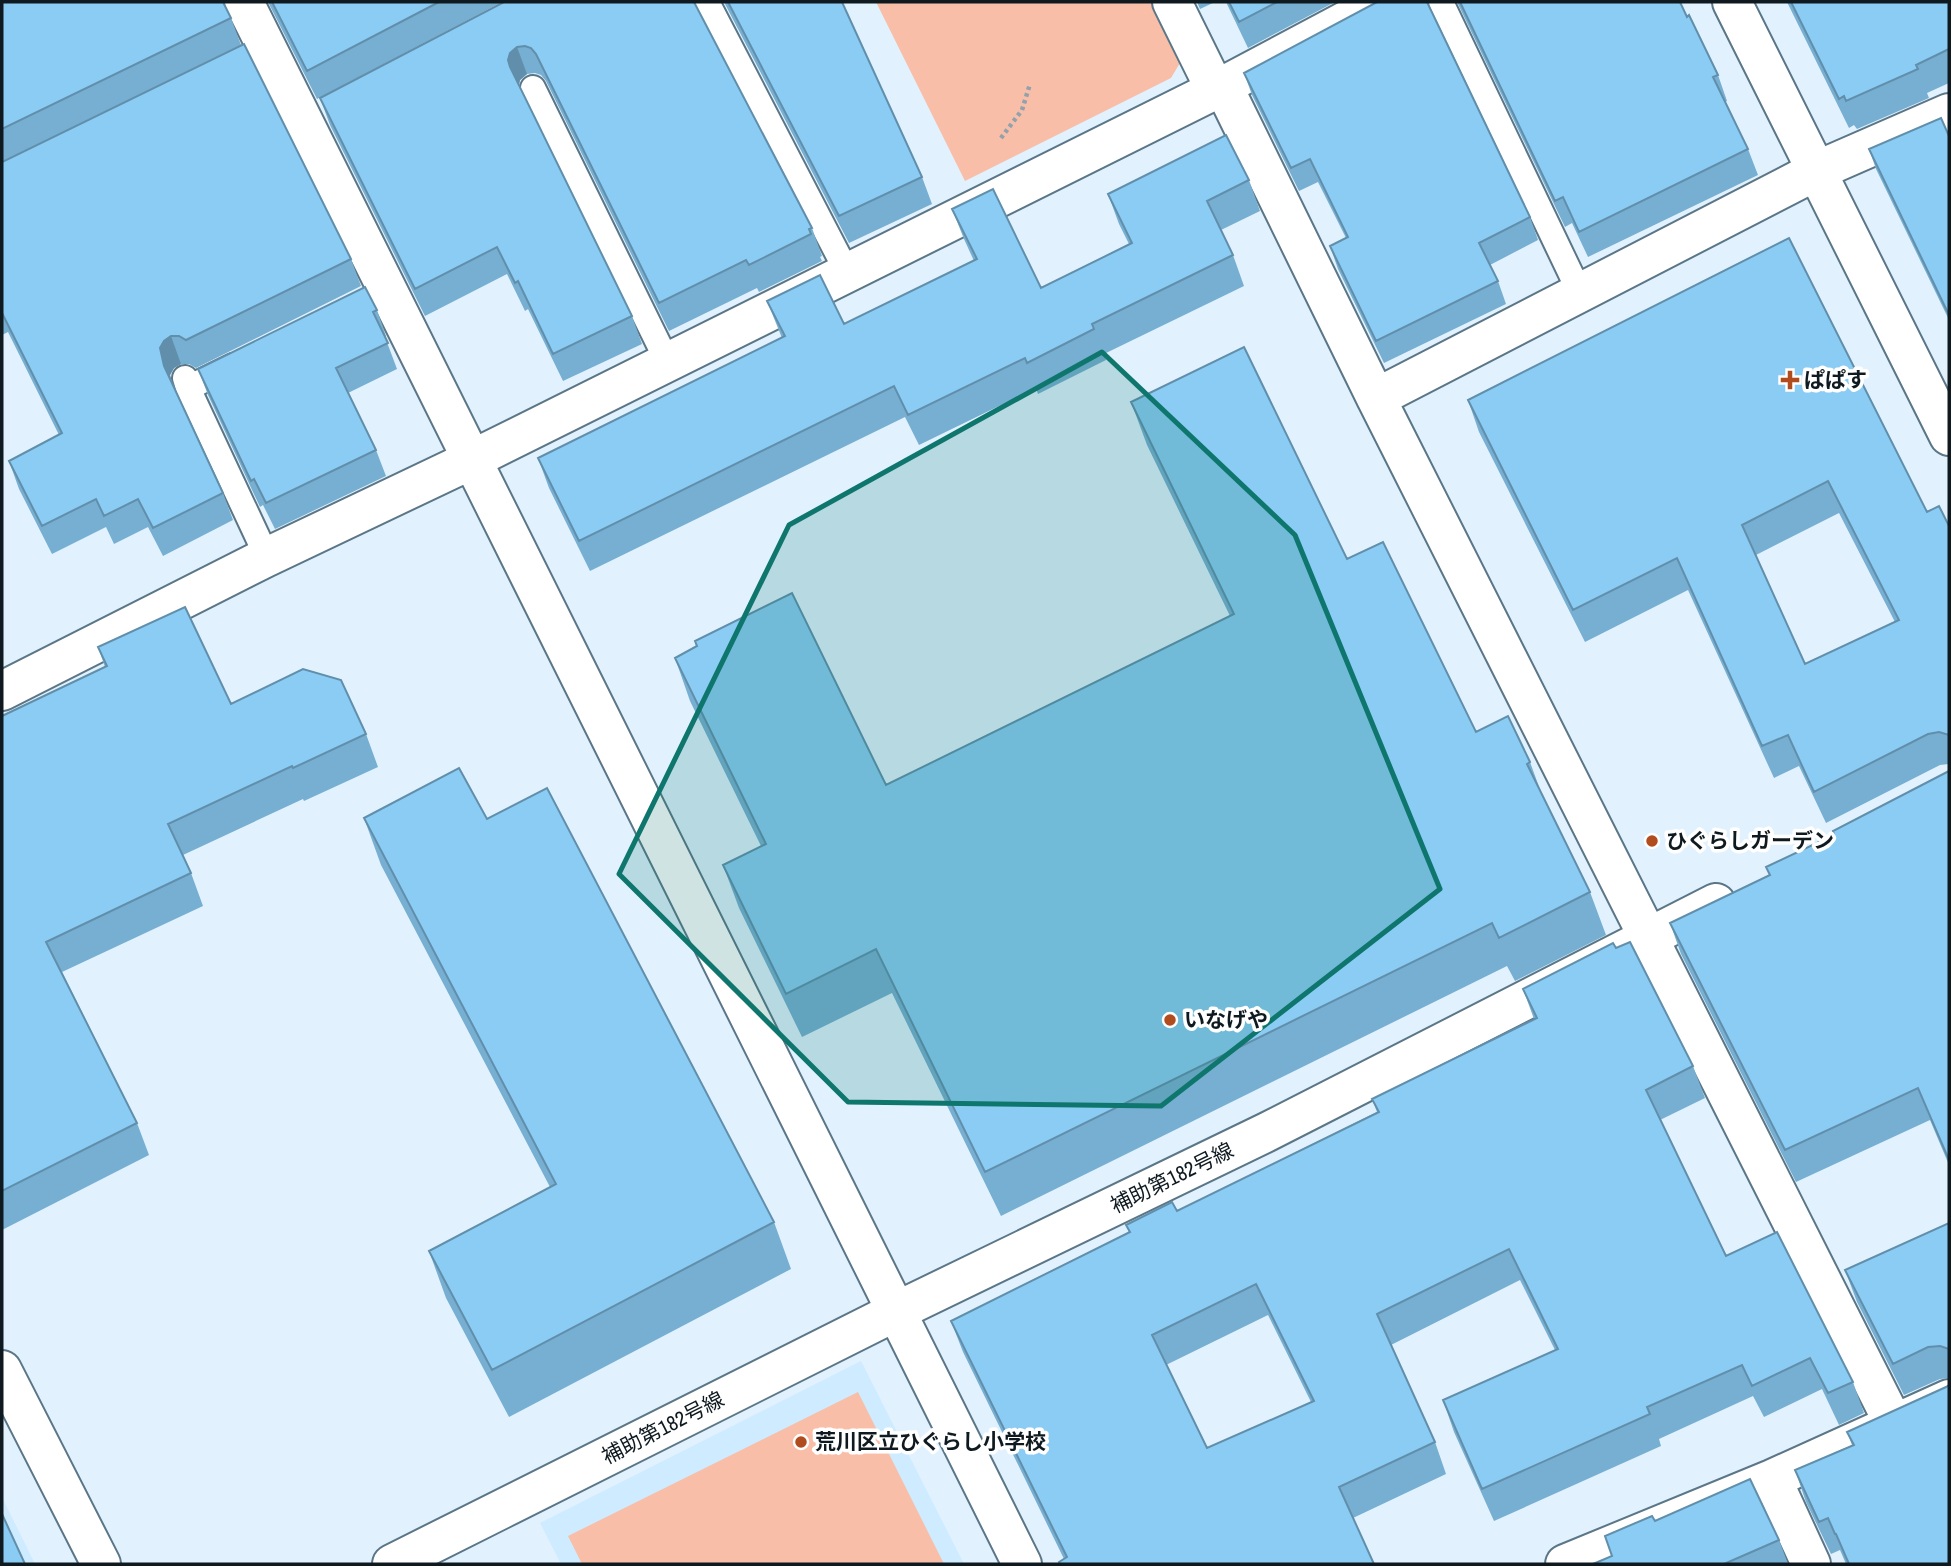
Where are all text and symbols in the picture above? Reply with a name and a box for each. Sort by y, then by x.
place label: ぱぱす [1804,365,1867,394]
marker: ぱぱす [1782,372,1798,388]
place label: ひぐらしガーデン [1666,826,1834,855]
marker: ひぐらしガーデン [1644,833,1660,849]
place label: いなげや [1184,1005,1268,1034]
marker: いなげや [1162,1012,1178,1028]
street label: 補助第182号線 [1105,1135,1238,1220]
street label: 補助第182号線 [597,1384,729,1471]
place label: 荒川区立ひぐらし小学校 [815,1427,1046,1456]
marker: 荒川区立ひぐらし小学校 [793,1434,809,1450]

